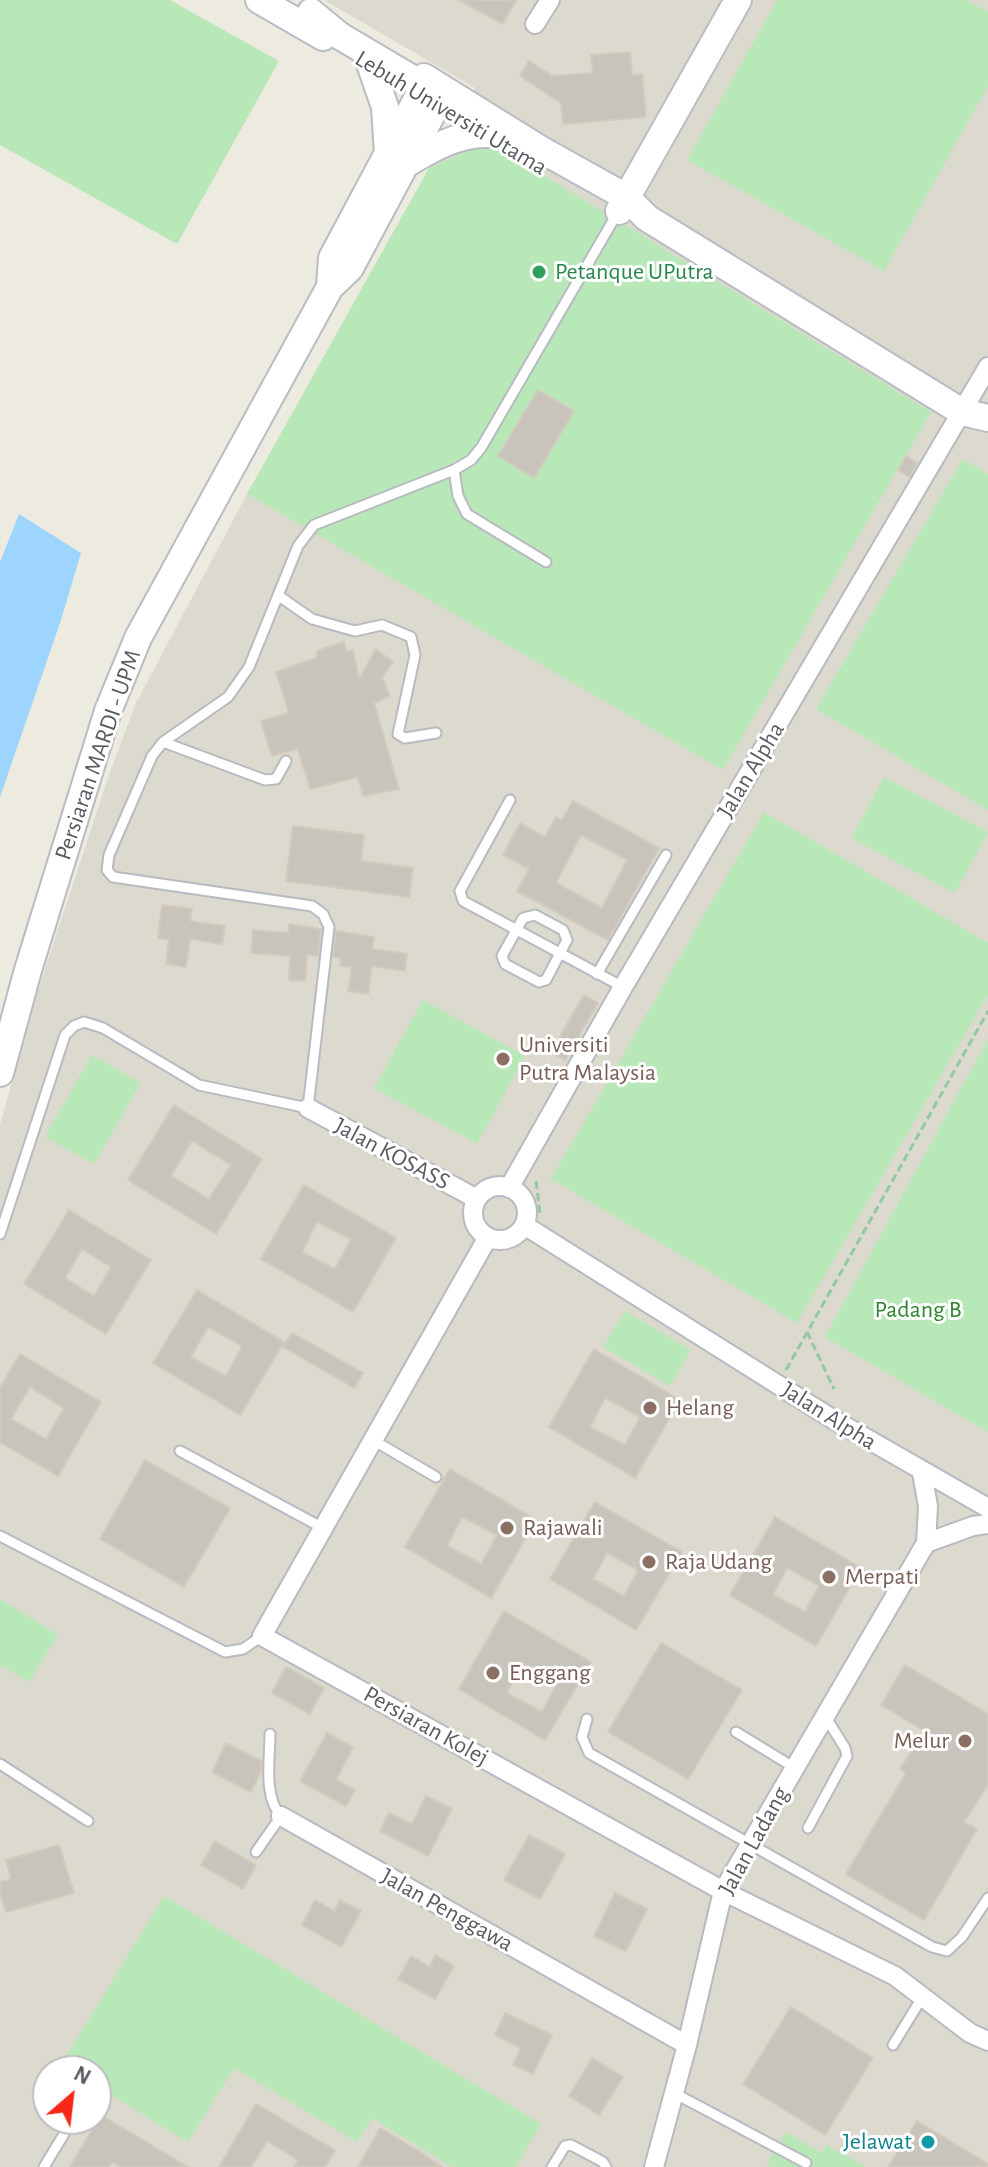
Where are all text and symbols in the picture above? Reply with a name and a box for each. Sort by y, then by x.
street label: Lebuh Universiti Utama [350,44,552,182]
place label: Petanque UPutra [555,258,714,286]
marker: Petanque UPutra [530,263,548,281]
street label: Persiaran MARDI - UPM [49,646,147,864]
street label: Jalan Alpha [711,717,791,823]
place label: Universiti Putra Malaysia [519,1031,656,1087]
marker: Universiti Putra Malaysia [494,1050,512,1068]
street label: Jalan KOSASS [329,1112,455,1196]
park label: Padang B [874,1296,962,1324]
street label: Jalan Alpha [776,1376,882,1456]
place label: Helang [666,1394,734,1422]
marker: Helang [641,1399,659,1417]
place label: Rajawali [523,1514,603,1542]
marker: Rajawali [498,1519,516,1537]
place label: Raja Udang [665,1548,772,1576]
marker: Raja Udang [640,1553,658,1571]
place label: Merpati [845,1563,919,1591]
marker: Merpati [820,1568,838,1586]
place label: Enggang [509,1659,591,1687]
marker: Enggang [484,1664,502,1682]
street label: Persiaran Kolej [359,1680,493,1772]
place label: Melur [894,1727,949,1755]
marker: Melur [956,1732,974,1750]
street label: Jalan Ladang [712,1782,796,1900]
street label: Jalan Penggawa [376,1862,518,1958]
north arrow [32,2055,112,2135]
text: N [70,2062,94,2089]
place label: Jelawat [843,2128,912,2156]
marker: Jelawat [919,2133,937,2151]

